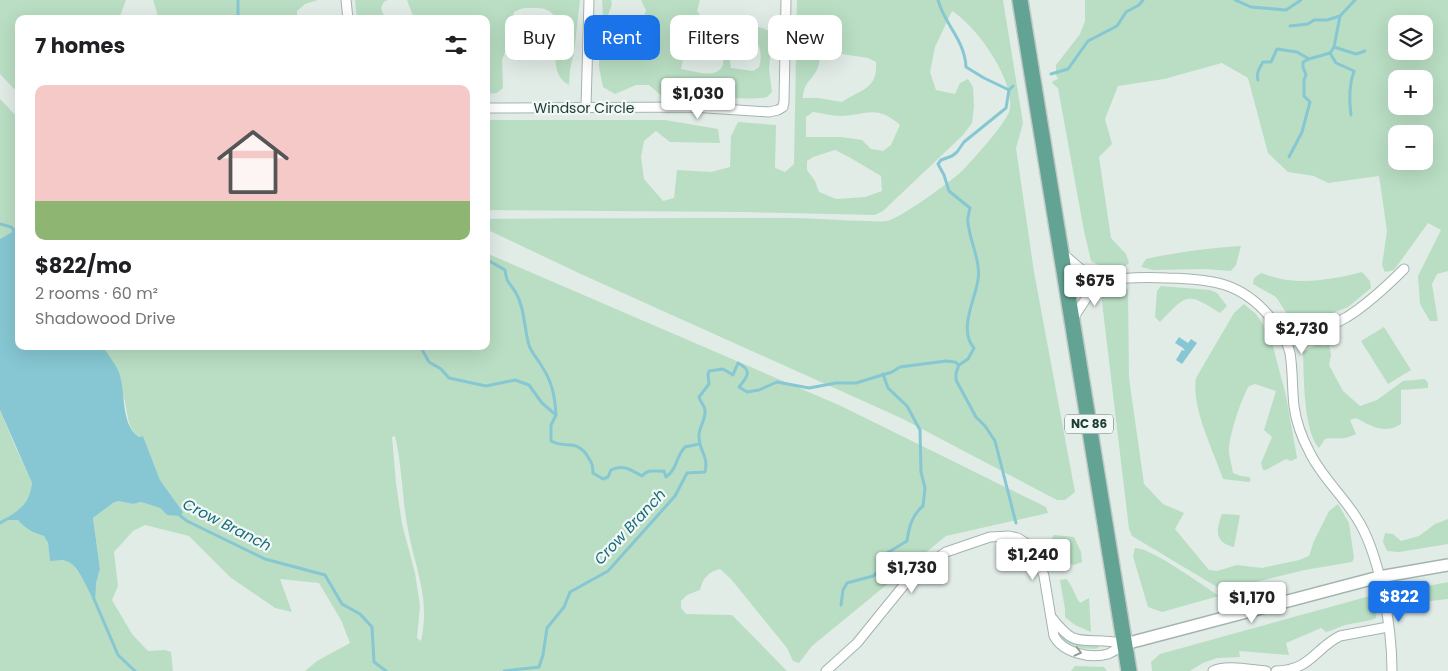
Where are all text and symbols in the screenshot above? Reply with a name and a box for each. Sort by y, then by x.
chip: Buy [505,15,574,60]
chip: Rent [584,15,660,60]
chip: Filters [670,15,758,60]
chip: New [768,15,842,60]
map controls [1388,15,1433,170]
button: layers [1388,15,1433,60]
text: 7 homes [35,31,125,60]
icon: filters [442,31,470,59]
button: + [1388,70,1433,115]
pin: $1,030 [657,78,739,120]
text: $1,030 [672,82,724,105]
street label: Windsor Circle [534,98,635,118]
icon: home [208,117,298,207]
button: − [1388,125,1433,170]
text: $822/mo [35,251,132,280]
pin: $675 [1065,264,1125,307]
text: $675 [1075,269,1115,292]
text: 2 rooms · 60 m² [35,282,158,305]
text: Shadowood Drive [35,307,175,330]
pin: $2,730 [1261,312,1343,355]
text: $2,730 [1276,317,1328,340]
road number: NC 86 [1065,414,1113,434]
water label: Crow Branch [589,484,670,569]
water label: Crow Branch [179,493,275,556]
pin: $1,240 [992,538,1074,581]
text: $1,240 [1007,543,1059,566]
pin: $1,730 [871,552,953,594]
text: $1,730 [887,556,937,579]
pin: $822 [1369,580,1429,623]
pin: $1,170 [1211,582,1293,624]
text: $822 [1379,585,1419,608]
text: $1,170 [1229,586,1275,609]
one-way arrow [1073,646,1082,657]

